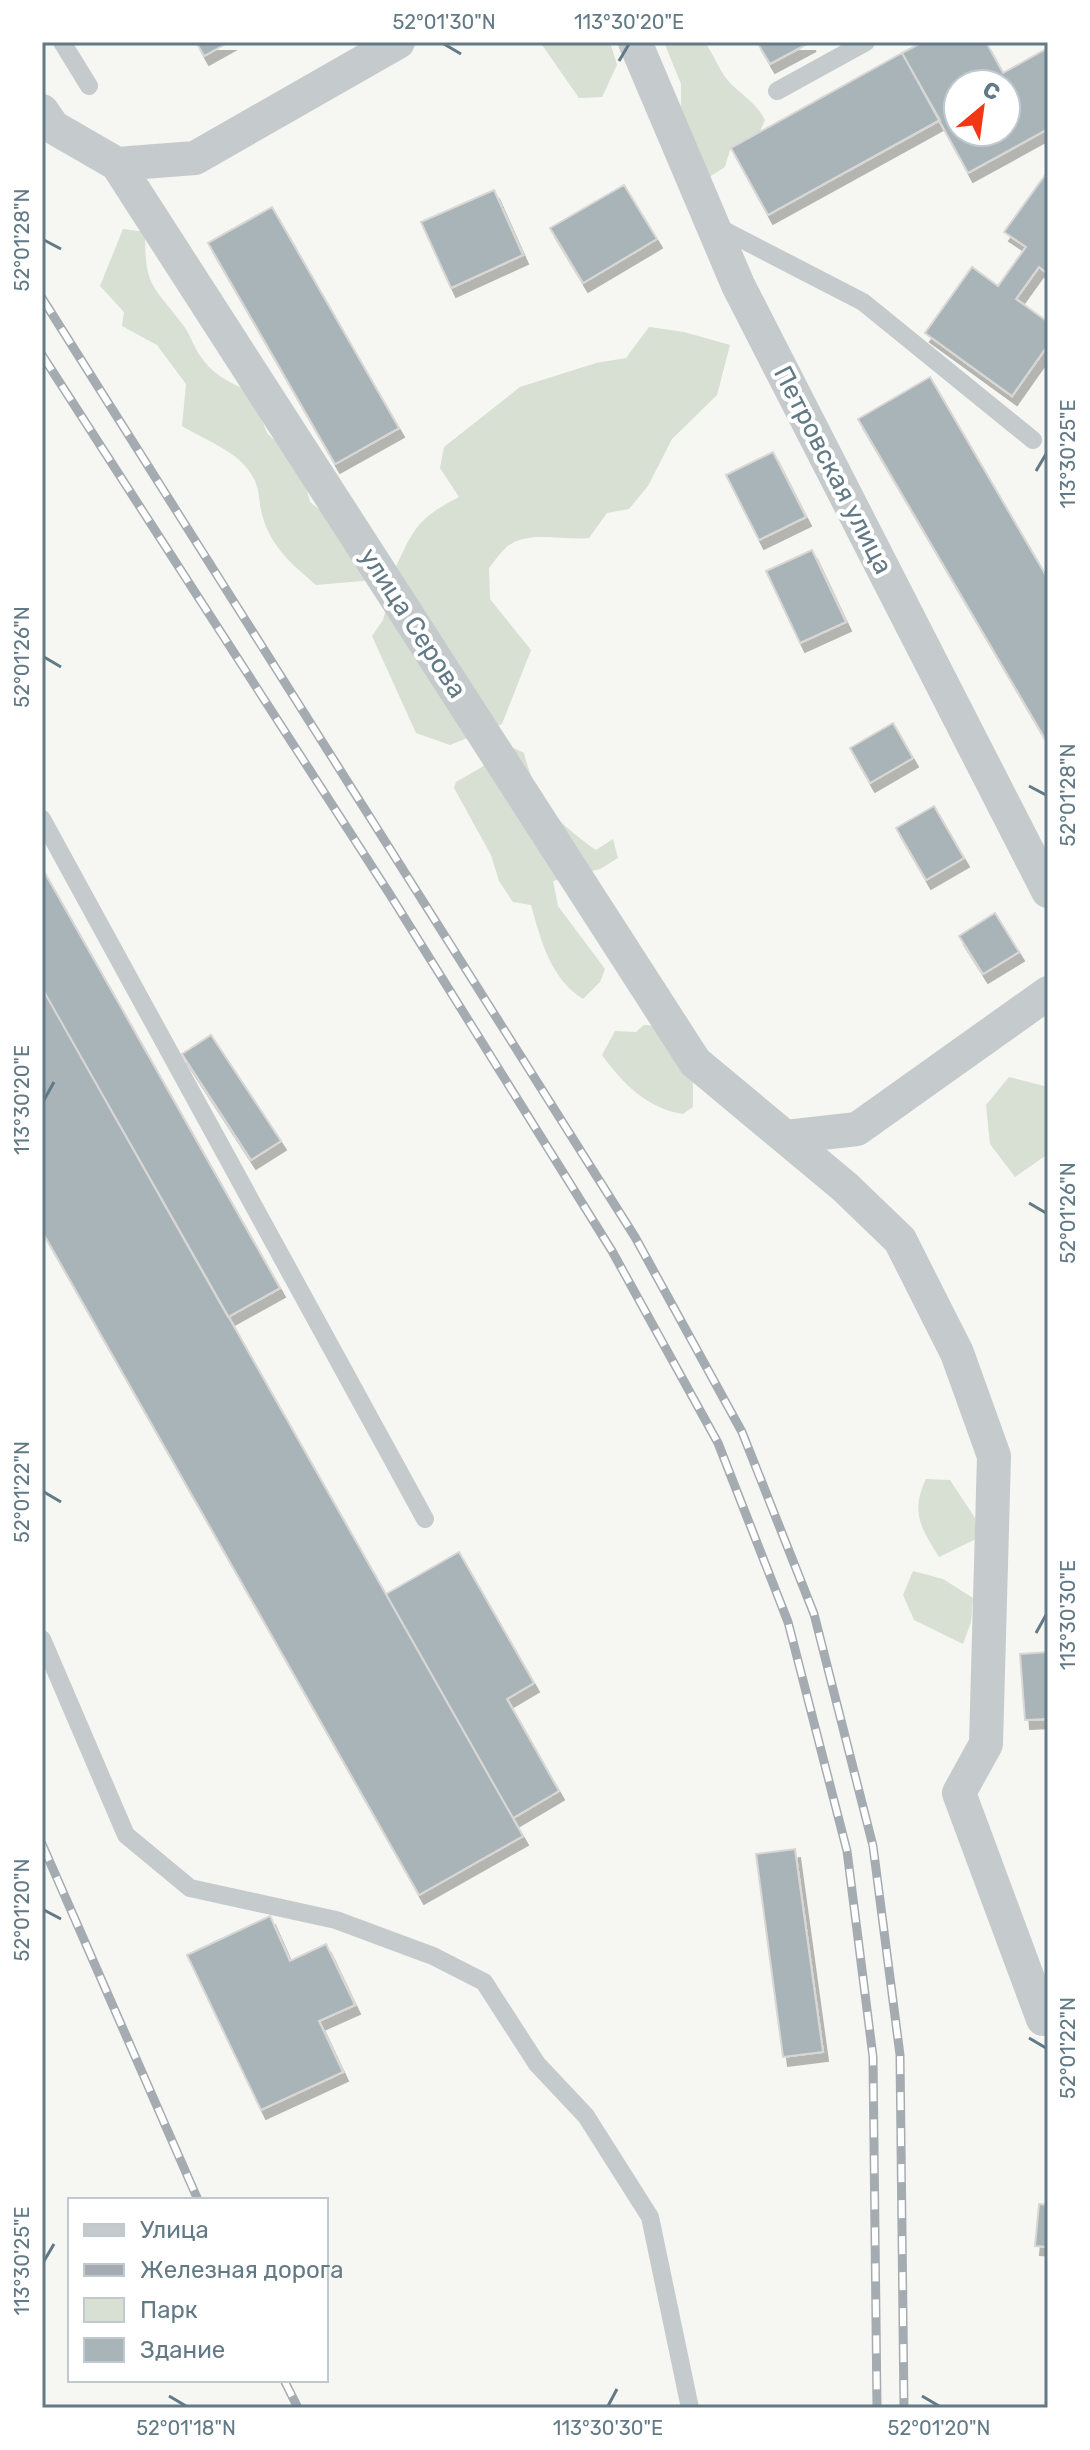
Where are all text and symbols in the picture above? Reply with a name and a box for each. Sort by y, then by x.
text: 52°01'30"N [392,10,496,34]
text: 113°30'20"E [574,10,684,34]
north arrow [942,68,1022,148]
text: С [978,75,1005,106]
text: 52°01'28"N [10,189,34,291]
street label: Петровская улица [767,361,899,579]
text: 113°30'25"E [1056,399,1080,509]
street label: улица Серова [353,542,473,704]
text: 52°01'26"N [10,606,34,708]
text: 52°01'28"N [1056,744,1080,846]
text: 113°30'20"E [10,1045,34,1155]
text: 52°01'26"N [1056,1162,1080,1264]
text: 52°01'22"N [10,1441,34,1543]
text: 113°30'30"E [1056,1560,1080,1670]
text: 52°01'20"N [10,1859,34,1961]
text: 52°01'22"N [1056,1997,1080,2099]
legend [68,2198,328,2382]
text: 113°30'25"E [10,2206,34,2316]
text: Улица [140,2216,209,2244]
text: Железная дорога [140,2256,343,2284]
text: Парк [140,2296,198,2324]
text: Здание [140,2336,225,2364]
text: 52°01'18"N [136,2416,236,2440]
text: 113°30'30"E [553,2416,663,2440]
text: 52°01'20"N [888,2416,990,2440]

